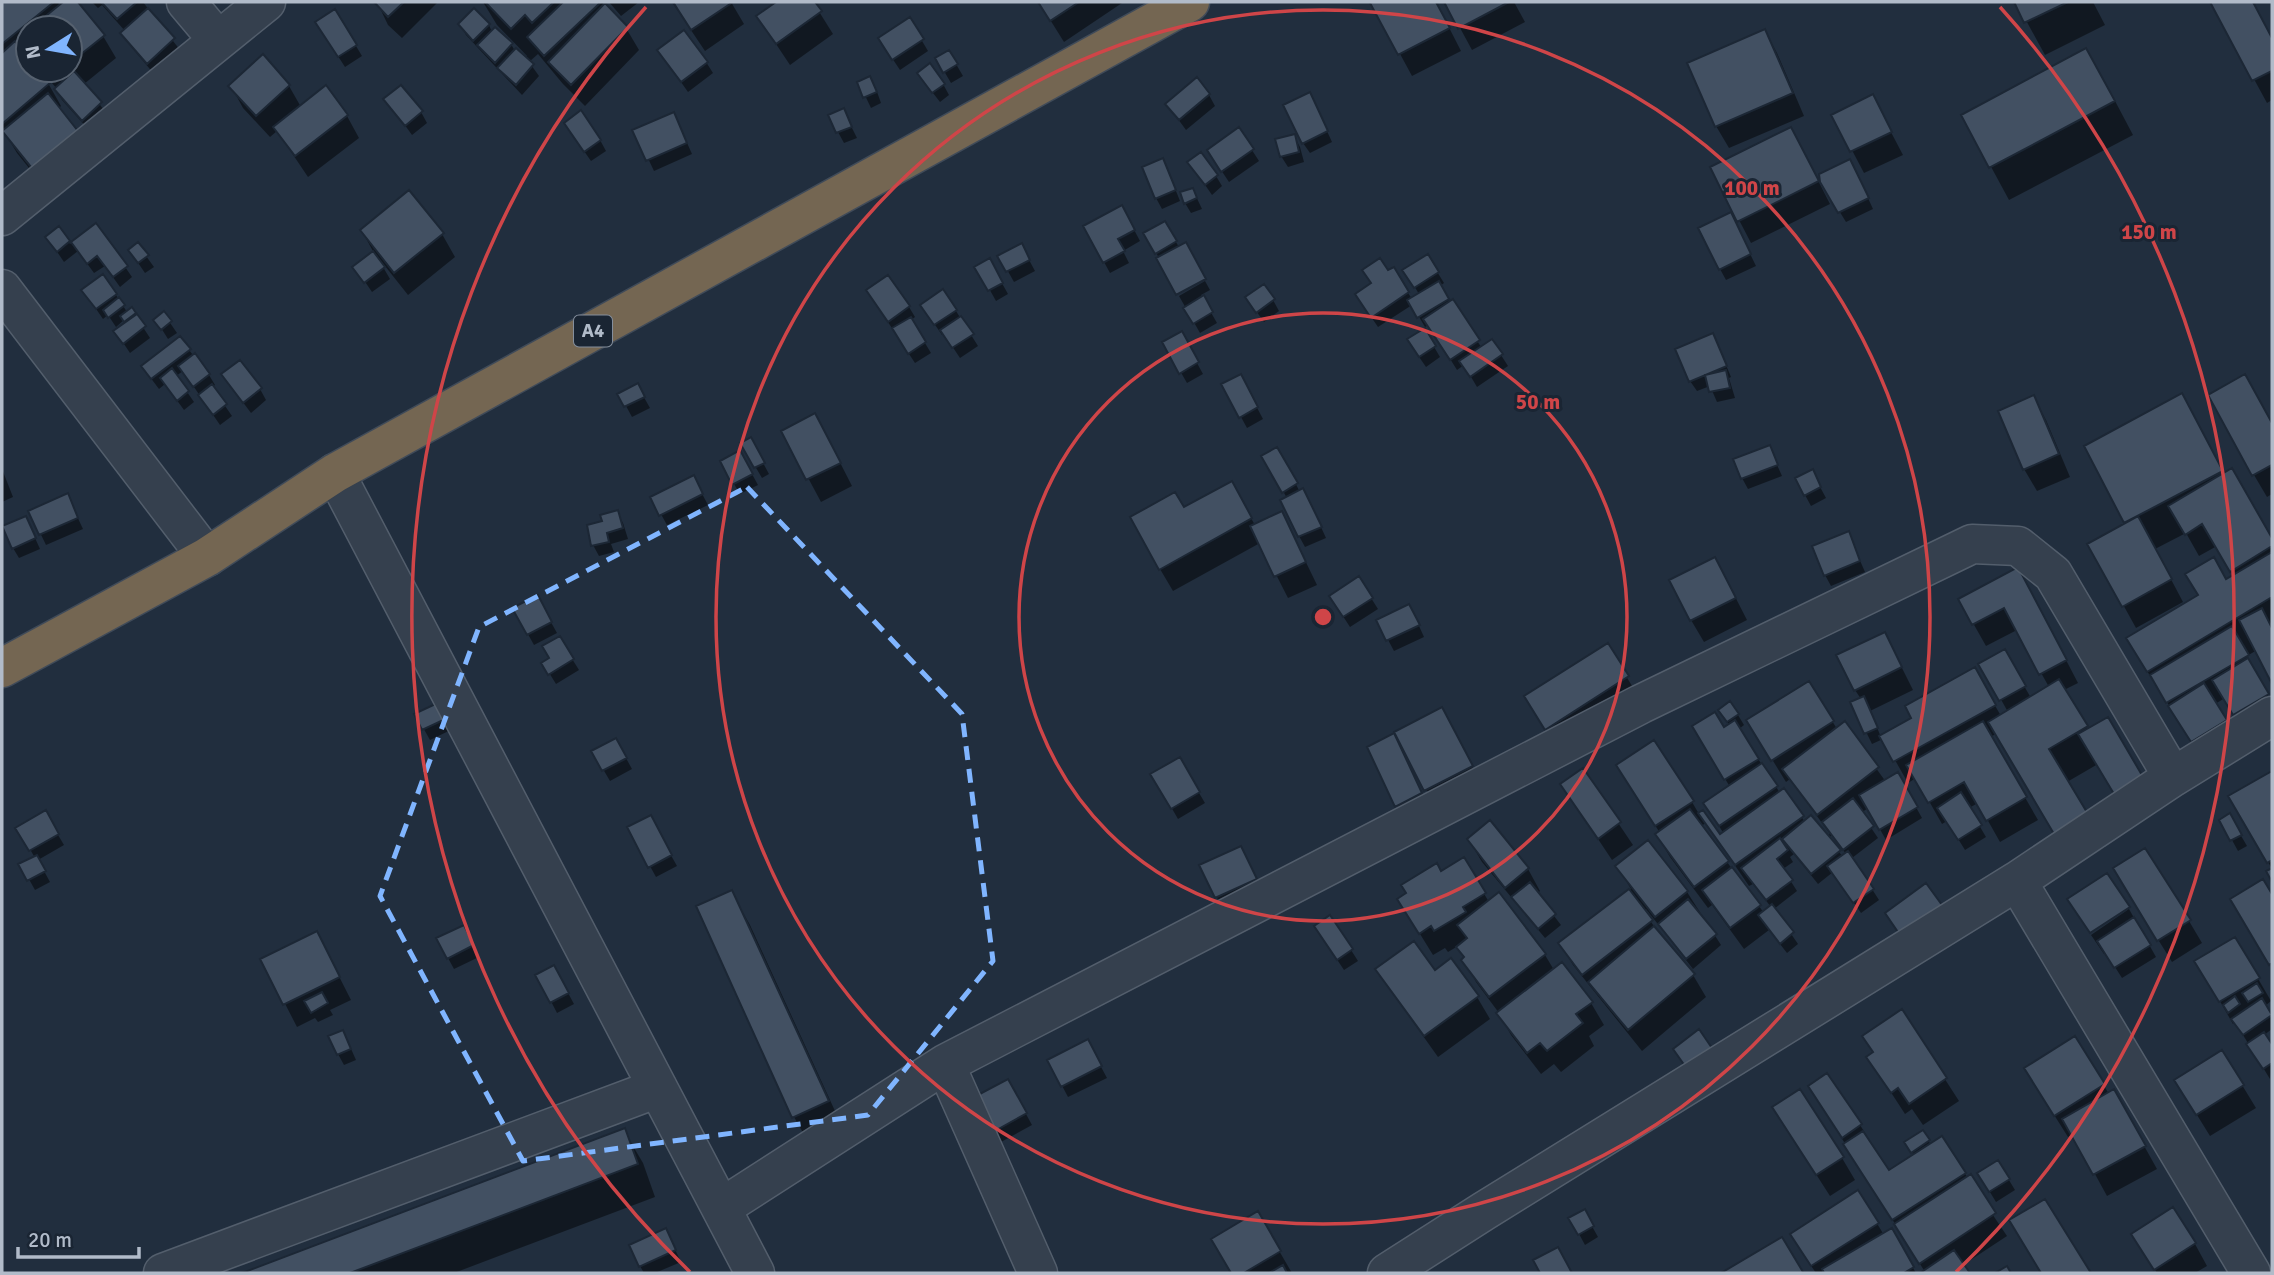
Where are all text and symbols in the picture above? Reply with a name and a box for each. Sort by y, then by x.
north arrow [14,14,84,84]
text: N [20,43,46,61]
text: 100 m [1724,175,1780,201]
text: 150 m [2121,219,2177,245]
road number: A4 [574,316,612,346]
text: 50 m [1516,389,1560,415]
centre of rings [1311,605,1335,629]
scale bar [18,1216,138,1260]
text: 20 m [28,1227,72,1253]

